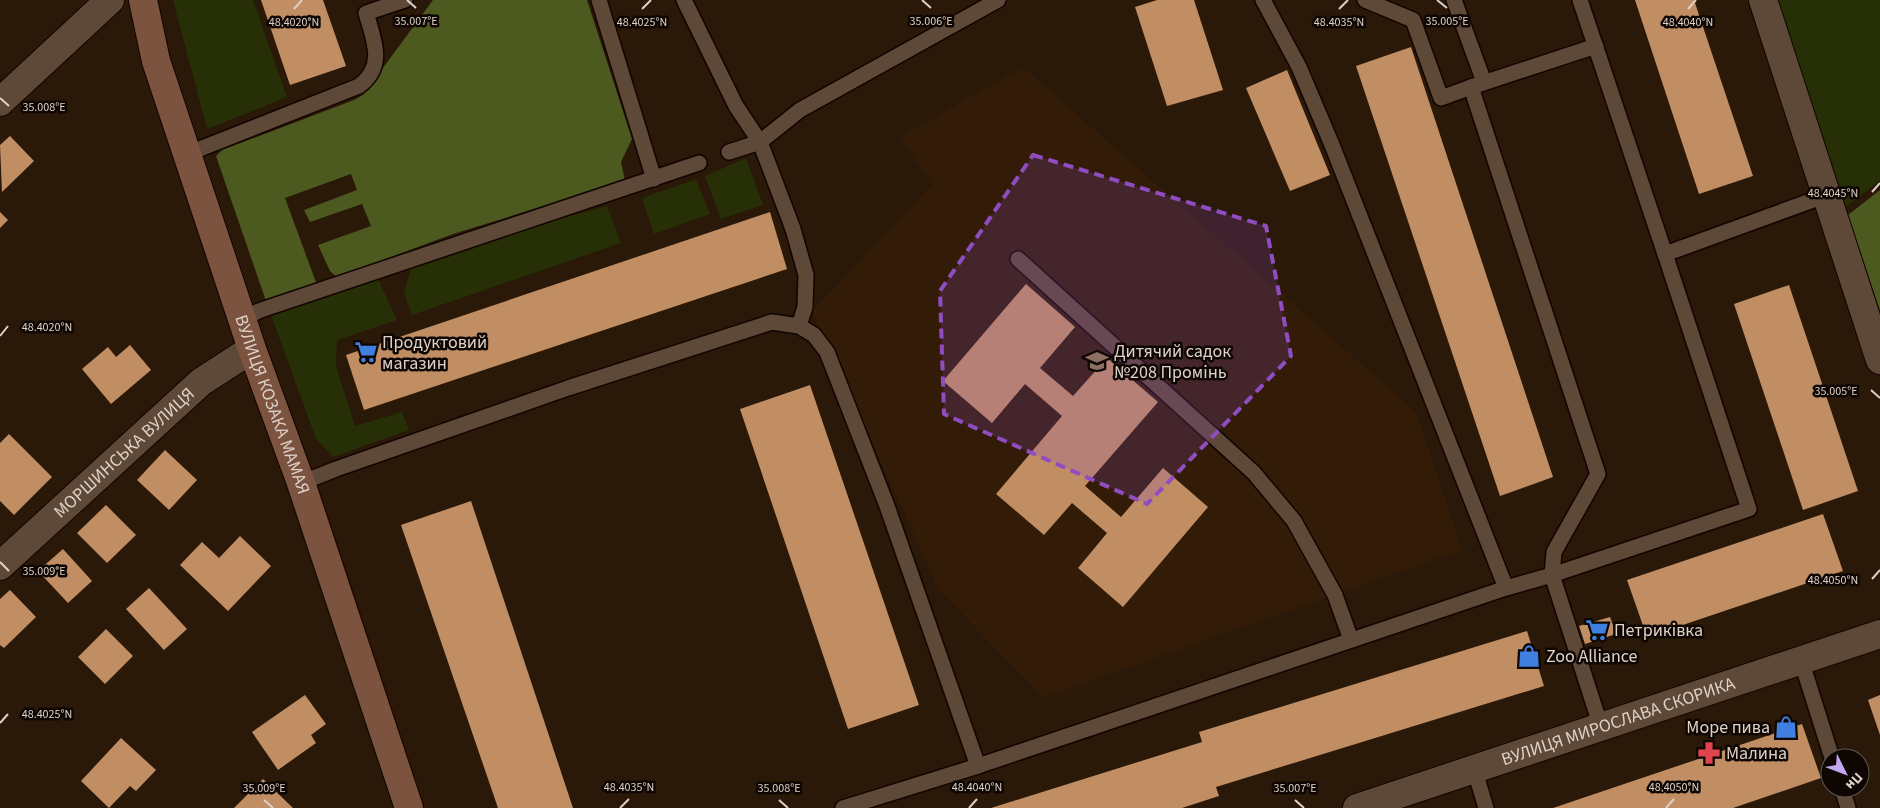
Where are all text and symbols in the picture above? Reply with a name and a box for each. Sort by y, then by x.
text: 35.007°E [394,13,438,30]
text: 35.006°E [909,13,953,30]
text: 35.005°E [1425,13,1469,30]
text: 48.4020°N [269,14,319,31]
text: 48.4025°N [617,14,667,31]
text: 48.4035°N [1314,14,1364,31]
text: 48.4040°N [1663,14,1713,31]
text: 35.008°E [22,99,66,116]
text: 48.4045°N [1808,185,1858,202]
street label: ВУЛИЦЯ КОЗАКА МАМАЯ [229,311,316,497]
text: 48.4020°N [22,319,72,336]
place label: Продуктовий магазин [382,330,487,376]
supermarket icon: Продуктовий магазин [353,339,379,365]
place label: Дитячий садок №208 Промінь [1114,339,1231,385]
school or university icon: Дитячий садок №208 Промінь [1084,348,1110,374]
street label: МОРШИНСЬКА ВУЛИЦЯ [48,381,200,524]
text: 35.005°E [1814,383,1858,400]
text: 35.009°E [22,563,66,580]
text: 48.4050°N [1808,572,1858,589]
supermarket icon: Петриківка [1584,617,1610,643]
place label: Петриківка [1614,618,1703,643]
shop icon: Zoo Alliance [1516,643,1542,669]
place label: Zoo Alliance [1546,644,1638,669]
street label: ВУЛИЦЯ МИРОСЛАВА СКОРИКА [1498,671,1738,772]
text: 48.4025°N [22,706,72,723]
shop icon: Море пива [1773,714,1799,740]
place label: Море пива [1686,715,1770,740]
pharmacy icon: Малина [1696,740,1722,766]
place label: Малина [1726,741,1787,766]
north arrow [1820,748,1870,798]
text: Пн [1841,768,1867,794]
text: 48.4035°N [604,779,654,796]
text: 48.4040°N [952,779,1002,796]
text: 48.4050°N [1649,779,1699,796]
text: 35.009°E [242,780,286,797]
text: 35.008°E [757,780,801,797]
text: 35.007°E [1273,780,1317,797]

